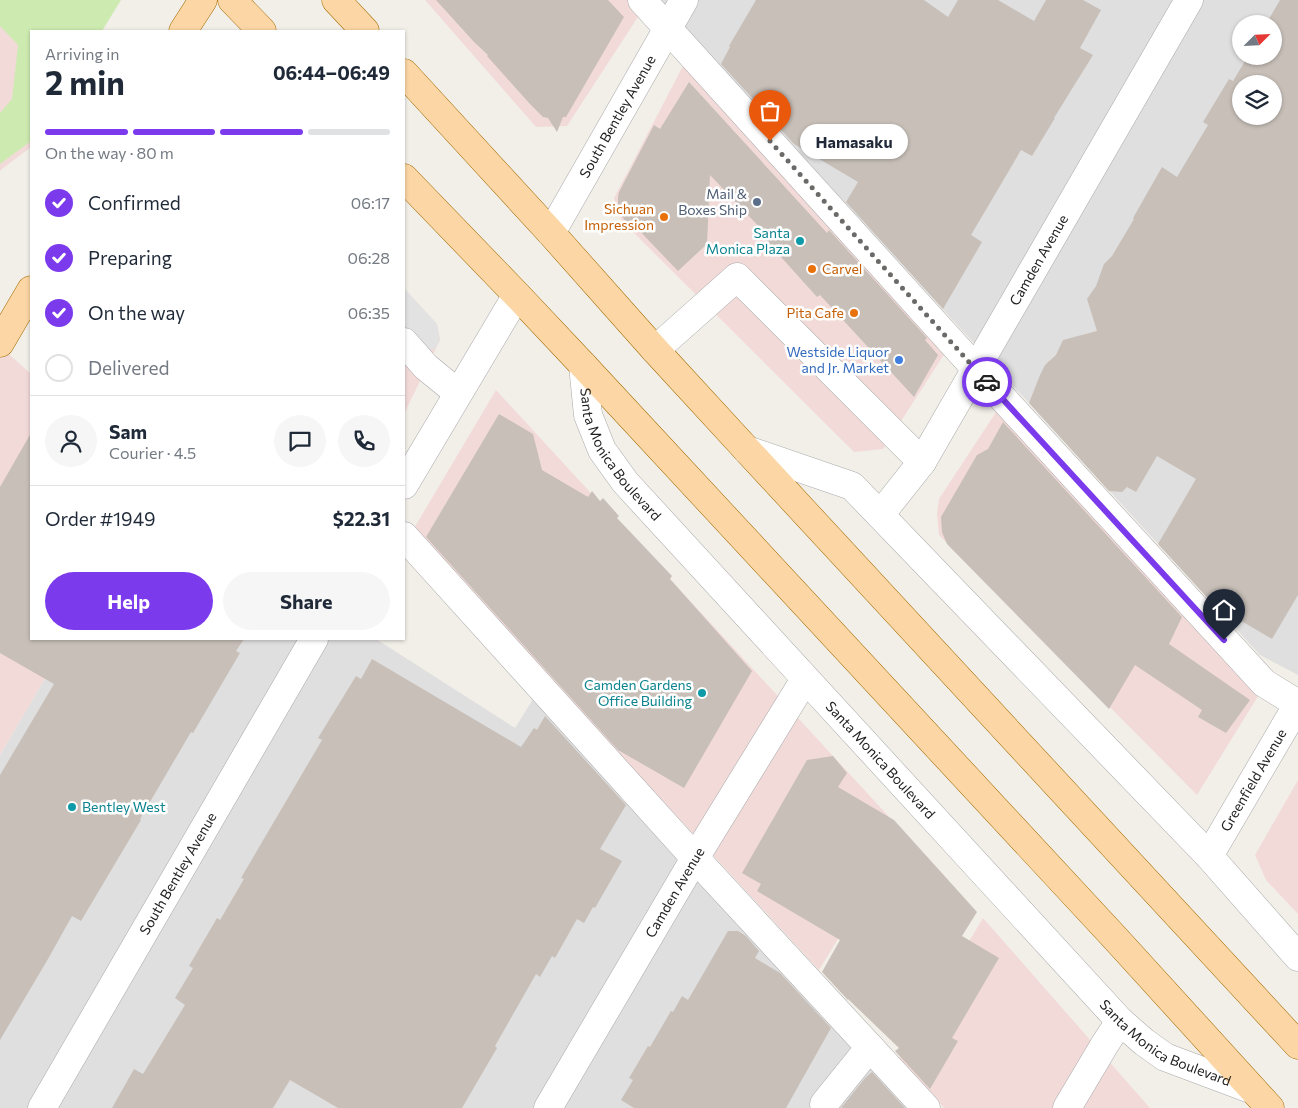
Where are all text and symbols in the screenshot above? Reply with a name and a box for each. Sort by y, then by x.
north arrow [1232,15,1282,65]
map controls [1232,15,1282,125]
text: Arriving in [45,44,119,63]
street label: South Bentley Avenue [575,52,659,181]
text: 06:44–06:49 [273,61,390,84]
text: 2 min [45,62,125,102]
button: layers [1232,75,1282,125]
pin [749,90,791,141]
icon: bag [756,97,784,125]
callout: Hamasaku [800,124,908,158]
text: Hamasaku [815,132,893,151]
text: On the way · 80 m [45,143,174,162]
place label: Mail & Boxes Ship [678,185,748,218]
icon: check [45,189,73,217]
text: Confirmed [88,191,181,214]
text: 06:17 [351,193,390,212]
marker: Mail & Boxes Ship [751,196,763,208]
place label: Sichuan Impression [584,200,654,233]
marker: Sichuan Impression [658,211,670,223]
street label: Camden Avenue [1005,211,1071,308]
place label: Santa Monica Plaza [706,224,790,257]
marker: Santa Monica Plaza [794,235,806,247]
icon: check [45,244,73,272]
text: Preparing [88,246,172,269]
text: 06:28 [348,248,390,267]
place label: Carvel [822,260,862,277]
marker: Carvel [806,263,818,275]
icon: check [45,299,73,327]
text: On the way [88,301,185,324]
text: 06:35 [348,303,390,322]
place label: Pita Cafe [786,304,844,321]
marker: Pita Cafe [848,307,860,319]
place label: Westside Liquor and Jr. Market [787,343,889,376]
marker: Westside Liquor and Jr. Market [893,354,905,366]
text: Delivered [88,356,169,379]
courier [962,357,1012,407]
icon: car [973,368,1001,396]
street label: Santa Monica Boulevard [577,387,665,524]
button: person [45,415,97,467]
button: chat [274,415,326,467]
button: phone [338,415,390,467]
text: Sam [109,420,147,443]
text: Courier · 4.5 [109,443,196,462]
text: Order #1949 [45,507,156,530]
text: $22.31 [333,507,390,530]
button: Help [45,572,213,630]
button: Share [223,572,390,630]
pin [1203,589,1245,640]
icon: home [1210,596,1238,624]
place label: Camden Gardens Office Building [584,676,692,709]
marker: Camden Gardens Office Building [696,687,708,699]
street label: Santa Monica Boulevard [823,698,939,822]
street label: Greenfield Avenue [1216,725,1290,834]
place label: Bentley West [82,798,166,815]
marker: Bentley West [66,801,78,813]
street label: South Bentley Avenue [135,809,220,938]
street label: Camden Avenue [641,844,708,941]
street label: Santa Monica Boulevard [1097,996,1234,1089]

